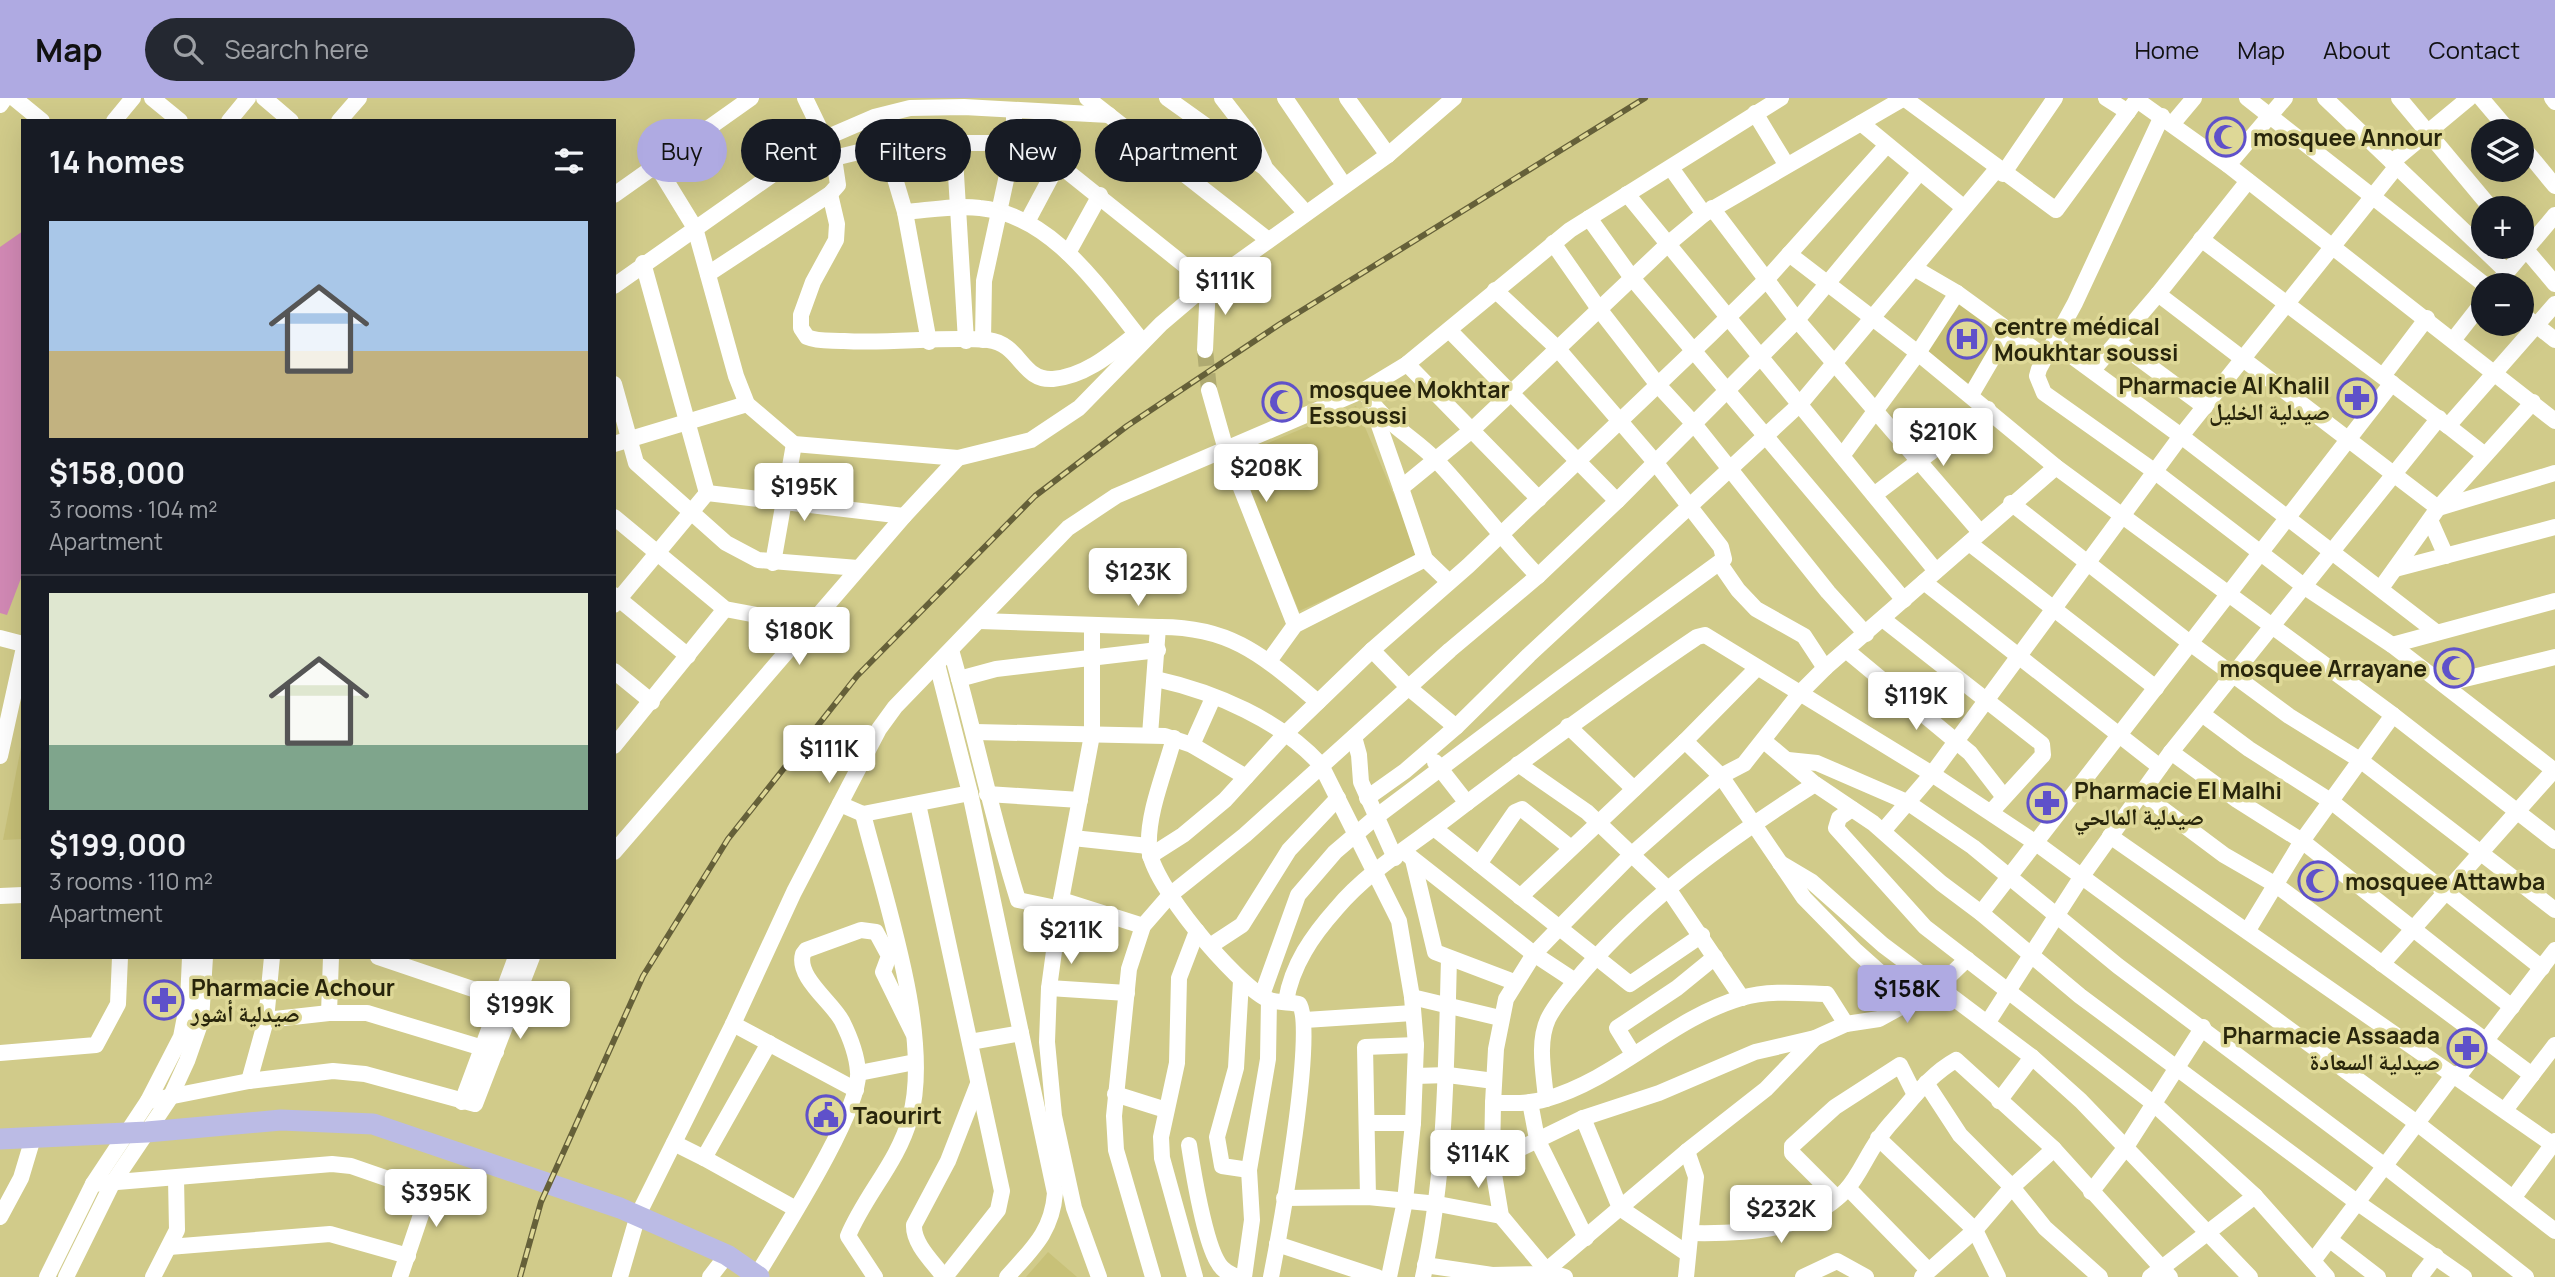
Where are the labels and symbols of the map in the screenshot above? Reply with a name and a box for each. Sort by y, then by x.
mosque icon: mosquee Annour [2205,116,2247,158]
place label: mosquee Annour [2253,121,2443,153]
pin: $111K [1176,258,1274,317]
place label: centre médical Moukhtar soussi [1994,310,2178,368]
hospital icon: centre médical Moukhtar soussi [1946,318,1988,360]
place label: Pharmacie Al Khalil صيدلية الخليل [2118,369,2330,427]
place label: mosquee Mokhtar Essoussi [1309,373,1510,431]
pharmacy icon: Pharmacie Al Khalil صيدلية الخليل [2336,377,2378,419]
mosque icon: mosquee Mokhtar Essoussi [1261,381,1303,423]
pin: $210K [1894,408,1992,468]
pin: $208K [1217,444,1315,504]
pin: $195K [755,464,853,523]
pin: $123K [1089,548,1187,608]
pin: $180K [750,608,848,667]
mosque icon: mosquee Arrayane [2433,647,2475,689]
place label: mosquee Arrayane [2220,652,2427,684]
pin: $119K [1867,672,1965,732]
pin: $111K [780,726,878,785]
place label: Pharmacie El Malhi صيدلية المالحي [2074,774,2282,836]
pharmacy icon: Pharmacie El Malhi صيدلية المالحي [2026,782,2068,824]
mosque icon: mosquee Attawba [2297,860,2339,902]
place label: mosquee Attawba [2345,865,2545,897]
pin: $211K [1022,906,1120,966]
pin: $158K [1858,965,1956,1025]
place label: Pharmacie Achour صيدلية أشور [190,971,395,1029]
pharmacy icon: Pharmacie Achour صيدلية أشور [143,979,185,1021]
pin: $199K [471,982,569,1041]
place label: Pharmacie Assaada صيدلية السعادة [2223,1019,2440,1077]
pharmacy icon: Pharmacie Assaada صيدلية السعادة [2446,1027,2488,1069]
public building icon: Taourirt [805,1094,847,1136]
place label: Taourirt [853,1099,942,1131]
pin: $114K [1429,1130,1527,1190]
pin: $395K [387,1170,485,1229]
pin: $232K [1732,1186,1830,1245]

